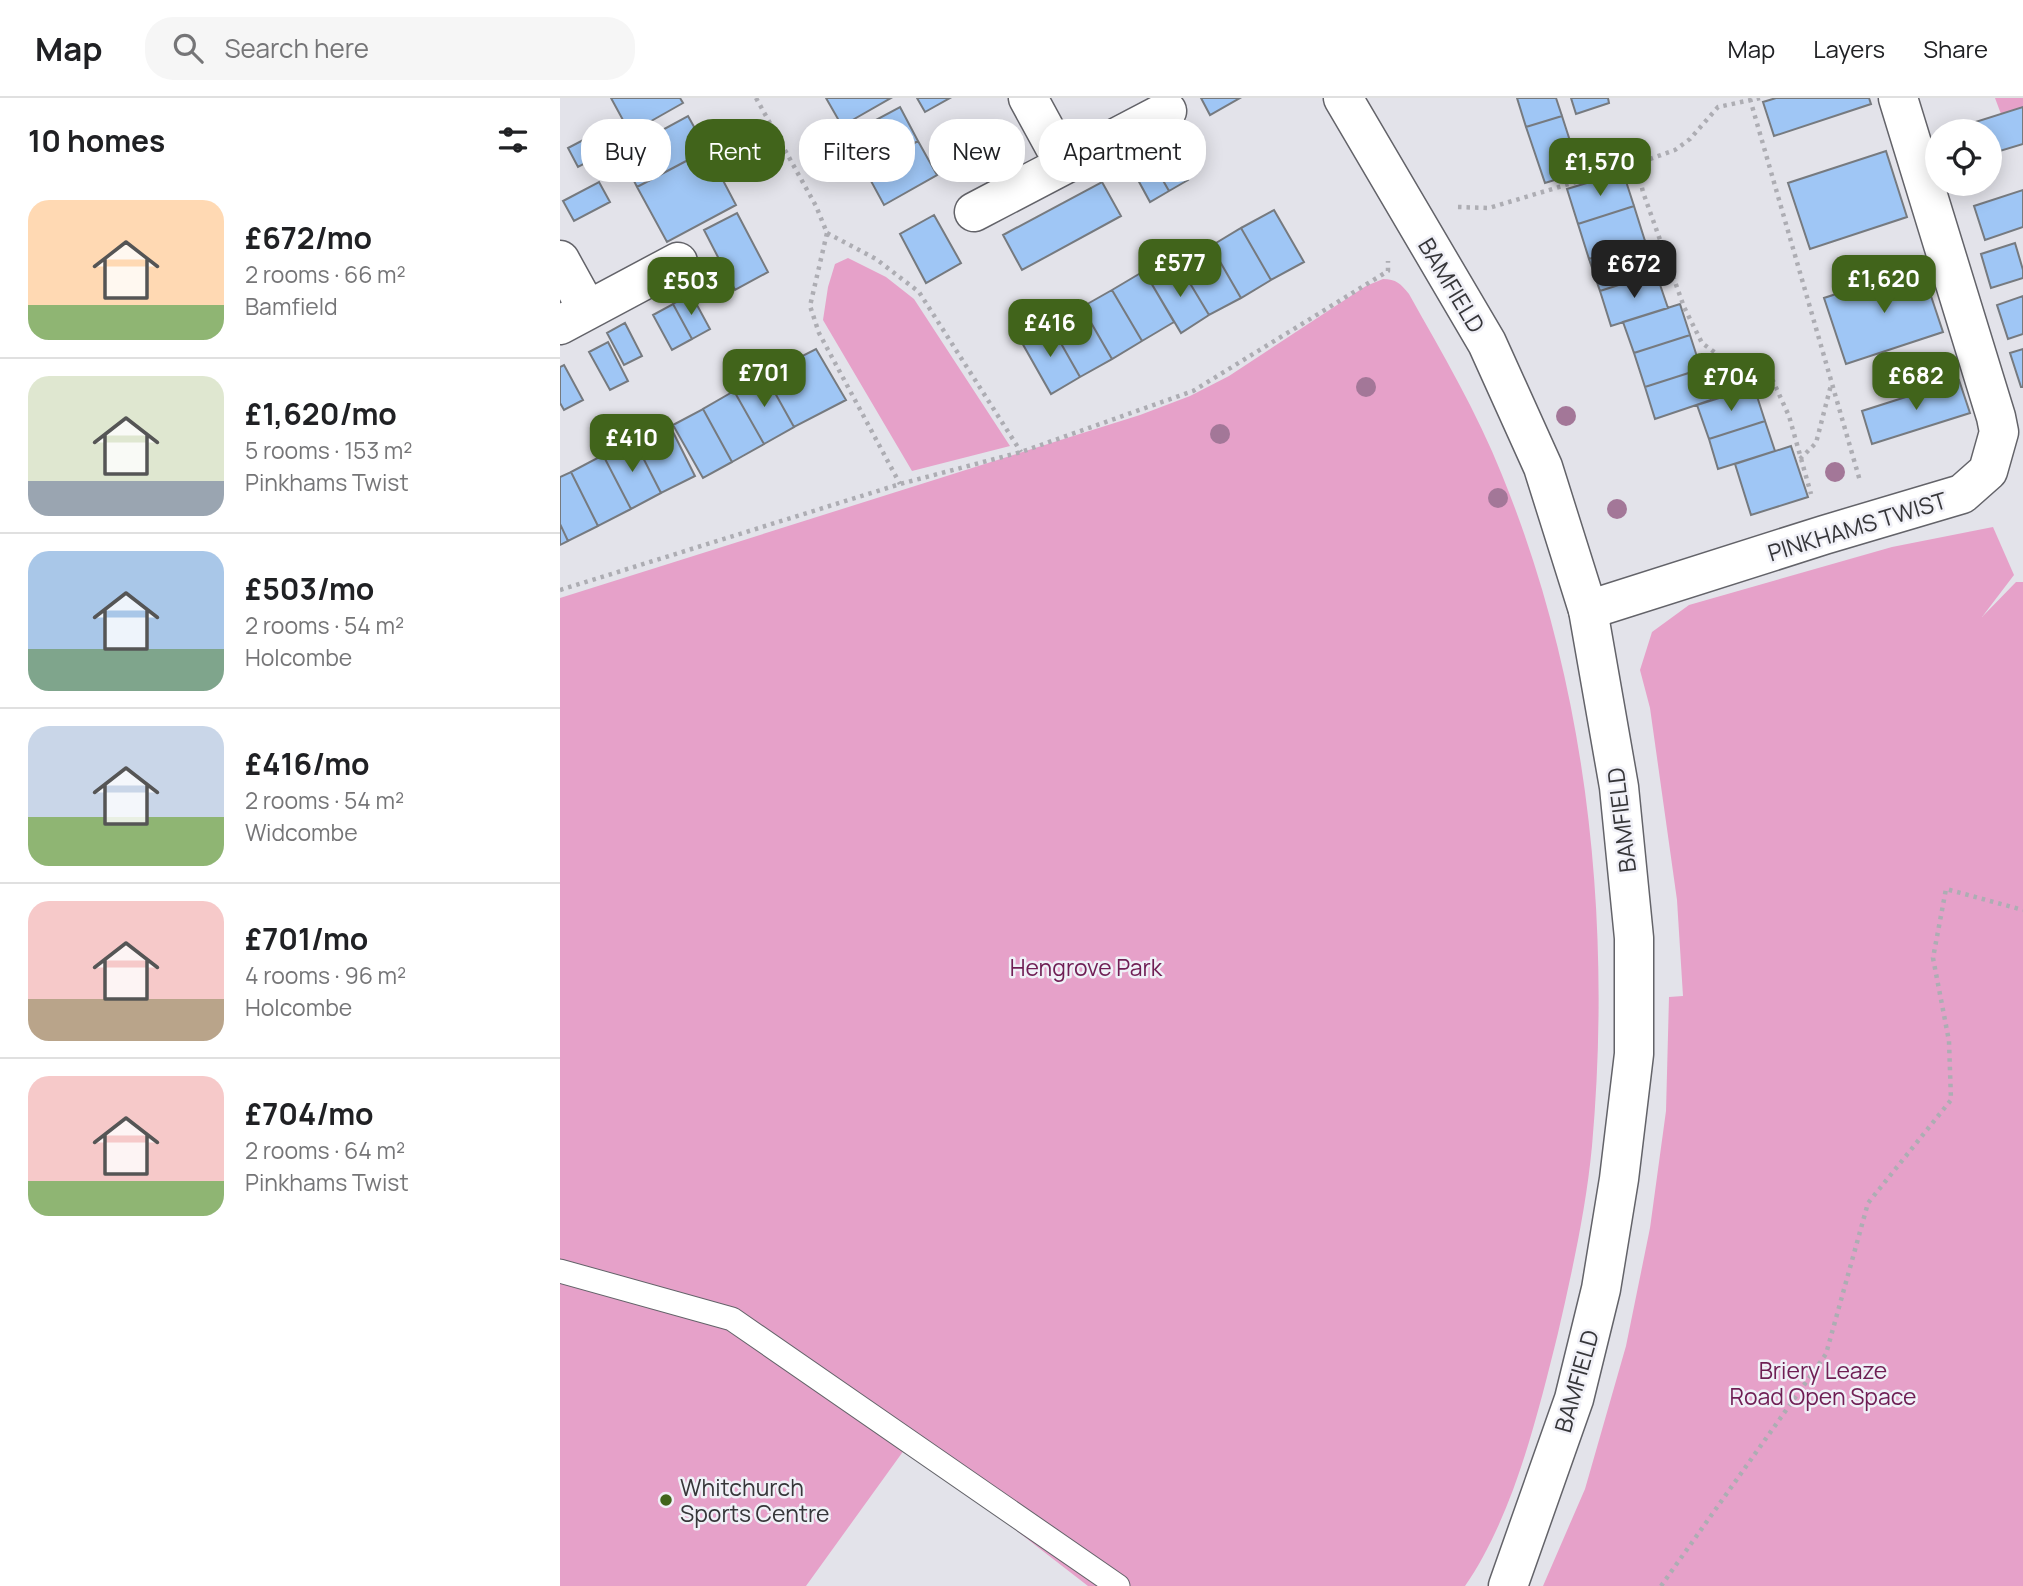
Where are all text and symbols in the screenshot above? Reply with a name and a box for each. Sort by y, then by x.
search box [145,17,635,80]
text: Map [35,26,103,71]
icon: search [169,29,207,67]
text: Search here [225,30,369,66]
text: Map [1728,32,1775,65]
text: Layers [1813,32,1885,65]
text: Share [1923,32,1988,65]
chip: Buy [581,119,671,182]
chip: Rent [685,119,785,182]
chip: Filters [799,119,915,182]
chip: New [929,119,1025,182]
chip: Apartment [1039,119,1206,182]
map controls [1925,119,2002,196]
button: locate [1925,119,2002,196]
text: 10 homes [28,120,165,161]
icon: filters [494,121,532,159]
pin: £1,570 [1543,139,1657,198]
text: £1,570 [1565,145,1635,177]
text: £672/mo [245,217,372,258]
icon: home [84,228,168,312]
street label: BAMFIELD [1411,232,1493,338]
pin: £577 [1139,240,1221,299]
pin: £672 [1593,240,1675,300]
text: £577 [1154,246,1206,278]
text: £672 [1607,247,1661,279]
pin: £1,620 [1827,256,1941,315]
text: 2 rooms · 66 m² [245,258,406,290]
pin: £503 [650,258,732,317]
text: £1,620 [1848,262,1920,294]
text: £503 [663,264,719,296]
text: Bamfield [245,290,338,322]
pin: £416 [1009,300,1091,359]
text: £416 [1024,306,1076,338]
pin: £701 [723,350,805,409]
pin: £682 [1875,352,1957,412]
pin: £704 [1690,354,1772,413]
text: £701 [739,356,789,388]
text: £682 [1888,359,1944,391]
text: £704 [1704,360,1758,392]
text: £1,620/mo [245,393,397,434]
icon: home [84,404,168,488]
pin: £410 [591,414,673,474]
text: £410 [606,421,658,453]
text: 5 rooms · 153 m² [245,434,412,466]
text: Pinkhams Twist [245,466,409,498]
street label: PINKHAMS TWIST [1764,483,1951,568]
text: £503/mo [245,568,374,609]
icon: home [84,579,168,663]
text: 2 rooms · 54 m² [245,609,404,641]
text: Holcombe [245,641,352,673]
text: £416/mo [245,743,370,784]
icon: home [84,754,168,838]
street label: BAMFIELD [1599,766,1643,874]
text: 2 rooms · 54 m² [245,784,404,816]
text: Widcombe [245,816,358,848]
text: £701/mo [245,918,368,959]
icon: home [84,929,168,1013]
park label: Hengrove Park [1010,951,1163,983]
text: 4 rooms · 96 m² [245,959,406,991]
text: Holcombe [245,991,352,1023]
text: £704/mo [245,1093,373,1134]
icon: home [84,1104,168,1188]
text: 2 rooms · 64 m² [245,1134,405,1166]
text: Pinkhams Twist [245,1166,409,1198]
street label: BAMFIELD [1546,1326,1606,1436]
park label: Briery Leaze Road Open Space [1729,1354,1917,1412]
place label: Whitchurch Sports Centre [680,1471,830,1529]
marker: Whitchurch Sports Centre [658,1492,674,1508]

